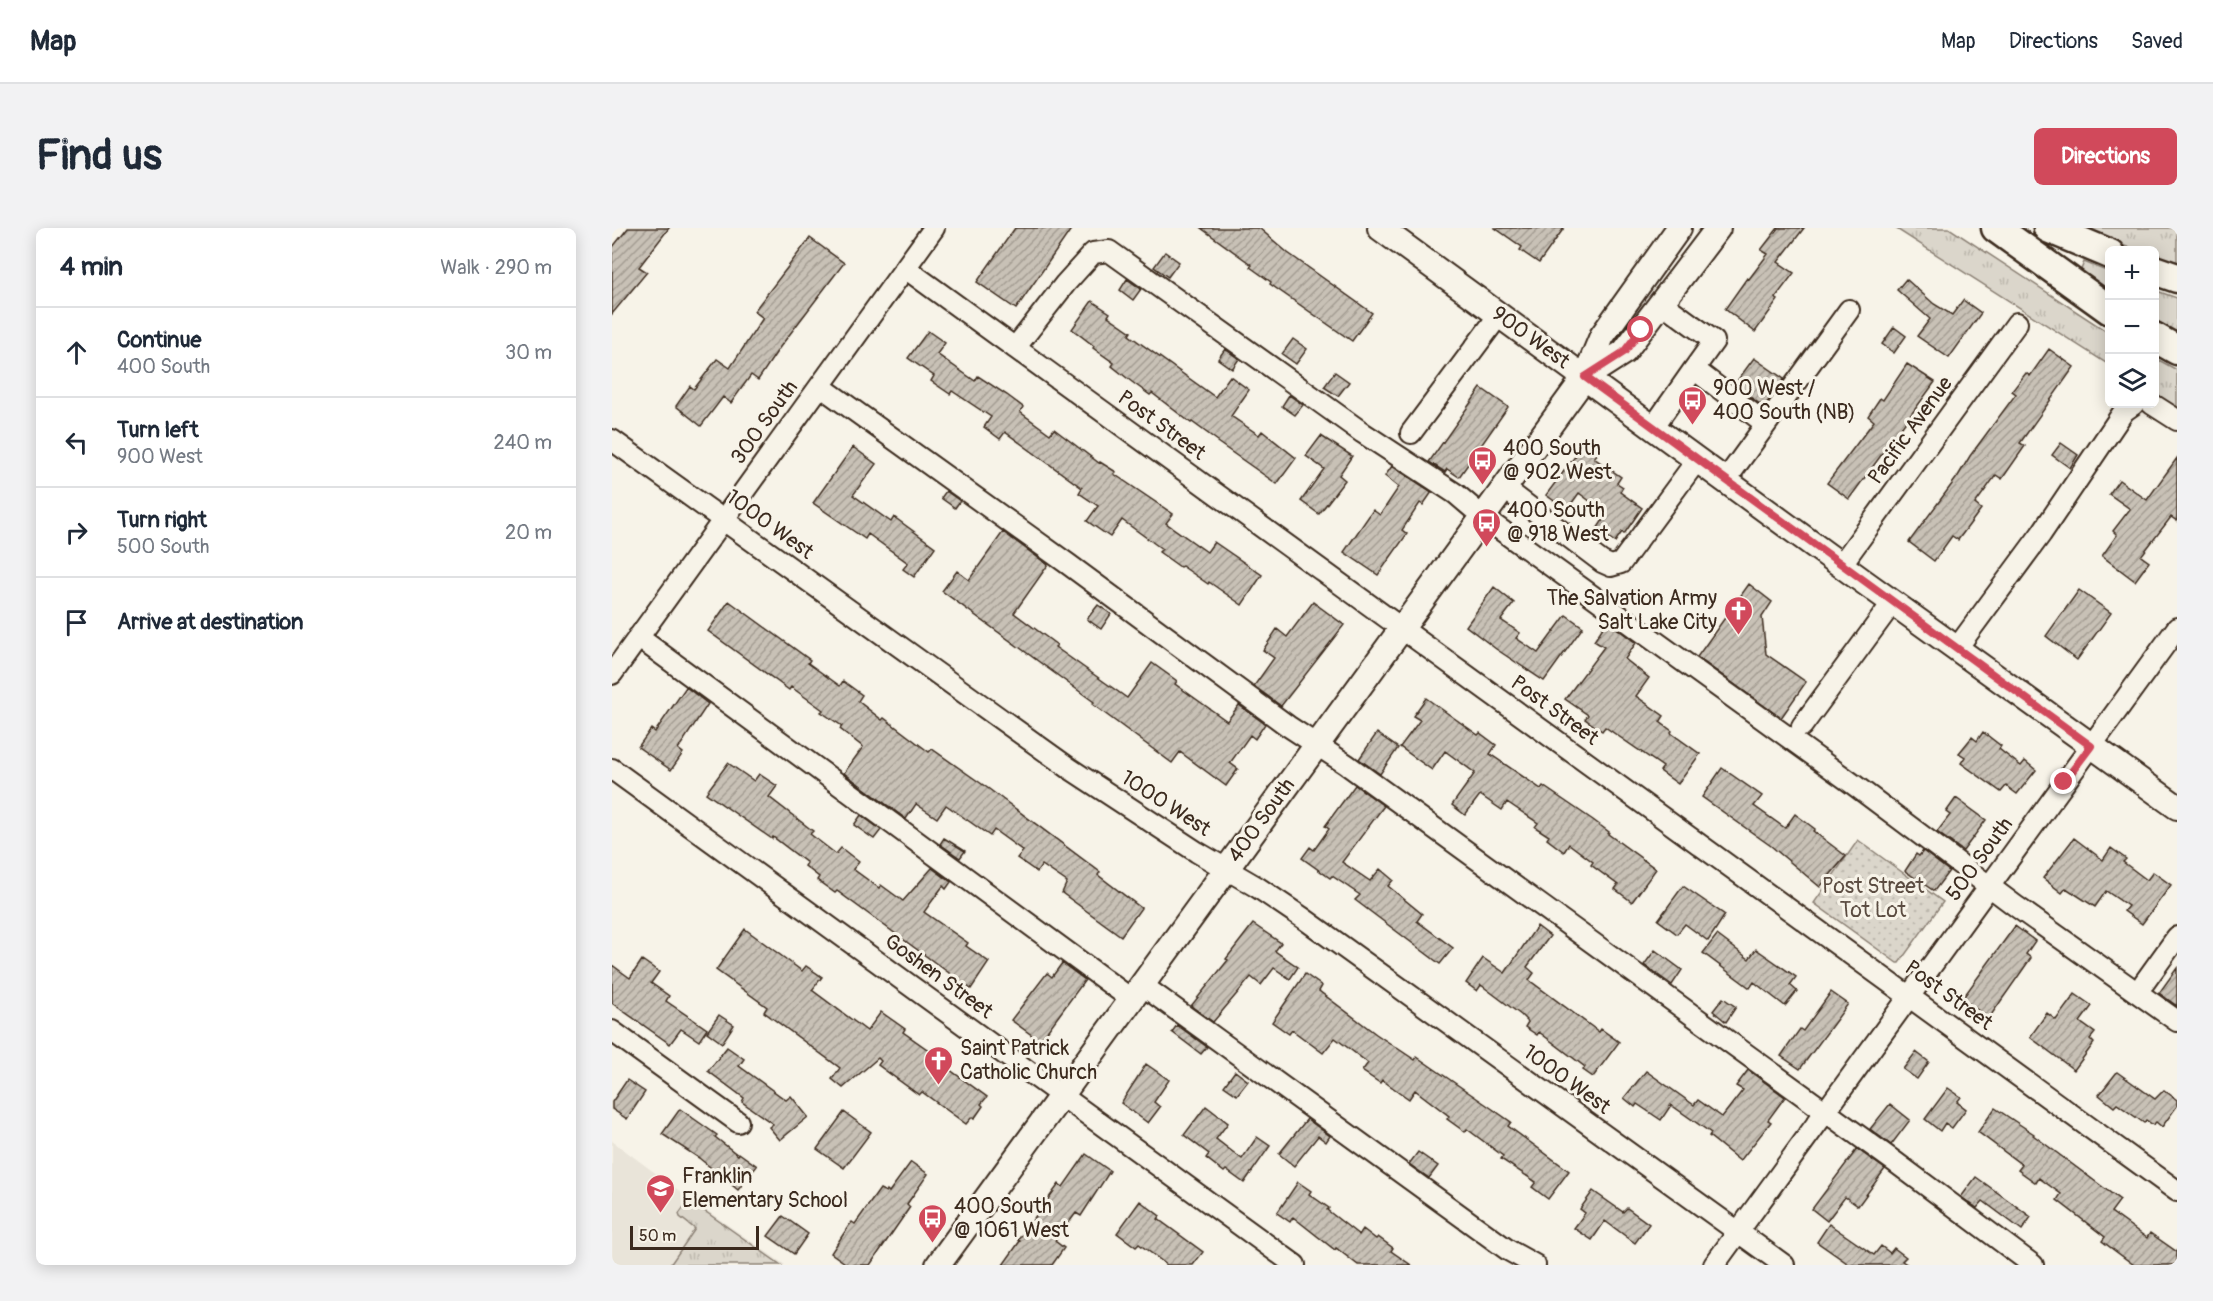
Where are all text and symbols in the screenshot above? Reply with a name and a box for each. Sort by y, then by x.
text: Map [30,24,76,59]
text: Map [1941,28,1976,55]
text: Directions [2009,28,2098,55]
text: Saved [2131,28,2183,55]
button: Directions [2034,128,2177,185]
text: Find us [36,130,162,182]
map controls [2105,246,2159,408]
button: + [2105,246,2159,300]
text: 4 min [60,251,123,283]
text: Walk · 290 m [440,255,552,280]
street label: 900 West [1486,300,1576,375]
button: − [2105,300,2159,354]
route start [1627,316,1653,342]
text: Continue [117,326,201,354]
icon: ahead [60,336,93,369]
text: 30 m [505,340,552,365]
text: 400 South [117,354,210,379]
button: layers [2105,354,2159,408]
street label: Pacific Avenue [1862,370,1959,490]
street label: 300 South [725,375,804,470]
place label: 900 West / 400 South (NB) [1713,375,1856,426]
street label: Post Street [1112,384,1211,467]
bus stop icon: 900 West / 400 South (NB) [1676,384,1708,426]
text: Turn left [117,416,199,444]
icon: left [60,426,93,459]
text: 240 m [493,430,552,455]
place label: 400 South @ 902 West [1503,435,1612,486]
text: 900 West [117,444,203,469]
bus stop icon: 400 South @ 902 West [1466,444,1498,486]
street label: 1000 West [721,484,819,566]
place label: 400 South @ 918 West [1507,497,1609,548]
text: Turn right [117,506,207,534]
bus stop icon: 400 South @ 918 West [1470,506,1502,548]
icon: right [60,516,93,549]
text: 20 m [505,520,552,545]
text: 500 South [117,534,209,559]
place label: The Salvation Army Salt Lake City [1547,585,1717,636]
church icon: The Salvation Army Salt Lake City [1722,594,1754,636]
icon: arrive [60,606,93,639]
text: Arrive at destination [117,608,303,636]
street label: Post Street [1505,669,1604,752]
street label: 1000 West [1116,764,1216,843]
route end [2050,768,2076,794]
street label: 400 South [1222,773,1301,868]
street label: 500 South [1940,812,2019,906]
park label: Post Street Tot Lot [1822,873,1925,924]
street label: Goshen Street [879,928,999,1025]
street label: Post Street [1899,954,1998,1037]
place label: Saint Patrick Catholic Church [960,1035,1097,1086]
street label: 1000 West [1518,1039,1616,1121]
church icon: Saint Patrick Catholic Church [923,1044,955,1086]
place label: Franklin Elementary School [682,1163,848,1214]
school or university icon: Franklin Elementary School [645,1172,677,1214]
place label: 400 South @ 1061 West [954,1193,1070,1244]
bus stop icon: 400 South @ 1061 West [917,1202,949,1244]
scale bar [630,1223,759,1250]
text: 50 m [639,1226,676,1246]

